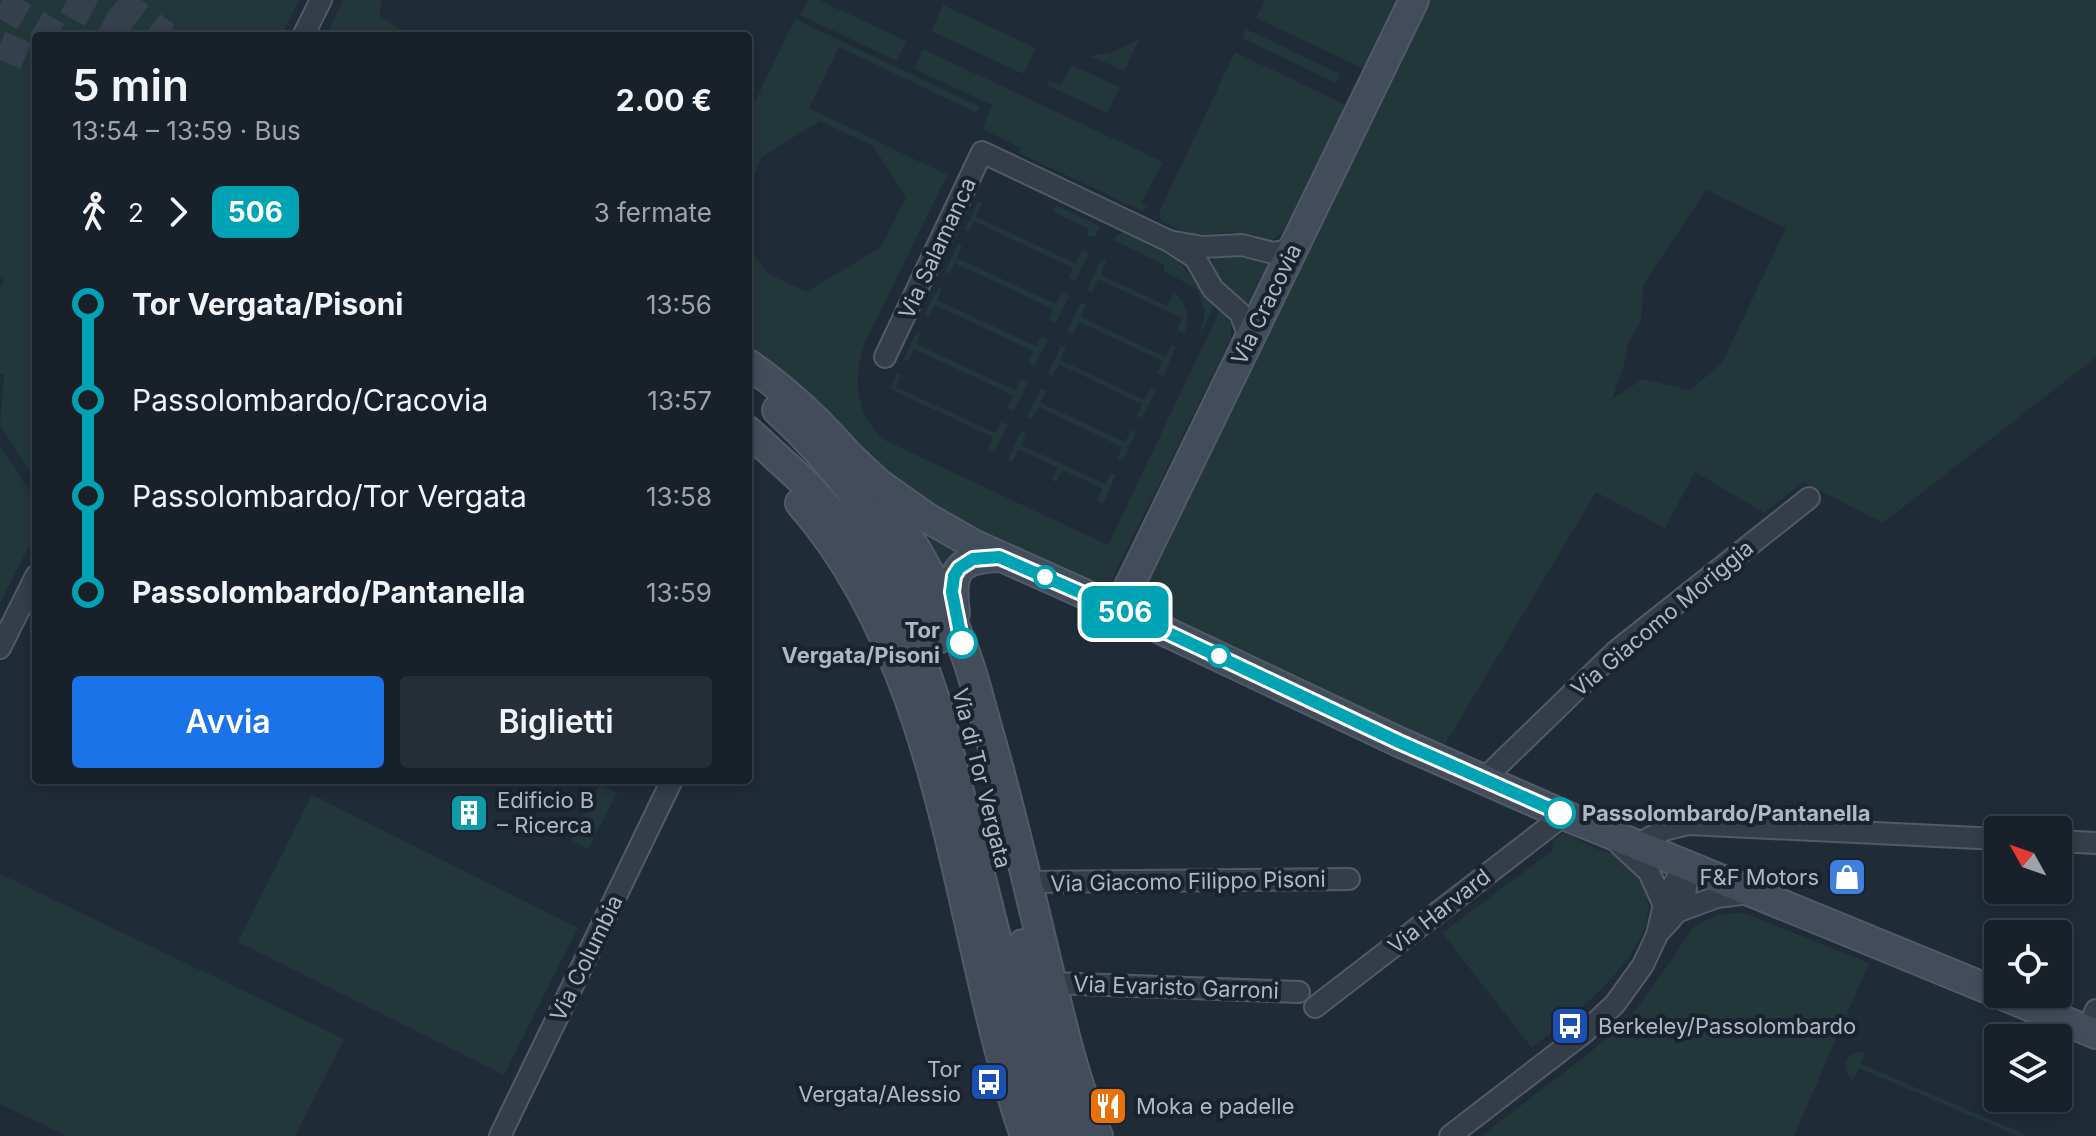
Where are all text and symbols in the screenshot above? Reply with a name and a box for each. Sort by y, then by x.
text: 5 min [72,58,189,112]
text: 2.00 € [616,82,712,118]
text: 13:54 – 13:59 · Bus [72,115,301,146]
street label: Via Salamanca [893,173,981,323]
icon: walk [72,190,116,234]
icon: forward [156,190,200,234]
text: 506 [228,195,283,229]
text: 2 [128,197,144,228]
text: 3 fermate [594,197,712,228]
street label: Via Cracovia [1226,239,1306,369]
text: Tor Vergata/Pisoni [132,286,403,322]
text: 13:56 [646,289,712,320]
text: Passolombardo/Cracovia [132,382,488,418]
text: 13:57 [647,385,712,416]
text: Passolombardo/Tor Vergata [132,478,527,514]
text: 13:58 [646,481,712,512]
street label: Via Giacomo Moriggia [1566,534,1758,702]
unlabelled marker [1034,566,1056,588]
text: Passolombardo/Pantanella [132,574,525,610]
text: 13:59 [646,577,712,608]
line badge: 506 [1079,586,1171,638]
text: 506 [1098,595,1152,629]
place label: Tor Vergata/Pisoni [782,617,940,668]
marker: Tor Vergata/Pisoni [947,628,977,658]
unlabelled marker [1208,645,1230,667]
button: Avvia [72,676,384,768]
button: Biglietti [400,676,712,768]
street label: Via di Tor Vergata [947,685,1017,871]
place label: Edificio B – Ricerca [497,787,594,838]
building icon: Edificio B – Ricerca [448,792,490,834]
marker: Passolombardo/Pantanella [1545,798,1575,828]
place label: Passolombardo/Pantanella [1582,800,1870,826]
north arrow [1984,816,2072,904]
map controls [1984,816,2072,1112]
shop icon: F&F Motors [1826,856,1868,898]
street label: Via Harvard [1383,863,1495,959]
place label: F&F Motors [1700,864,1819,890]
street label: Via Giacomo Filippo Pisoni [1050,866,1326,896]
street label: Via Columbia [544,891,628,1025]
button: locate [1984,920,2072,1008]
street label: Via Evaristo Garroni [1073,970,1279,1004]
bus stop icon: Berkeley/Passolombardo [1549,1005,1591,1047]
place label: Berkeley/Passolombardo [1598,1013,1856,1039]
button: layers [1984,1024,2072,1112]
place label: Tor Vergata/Alessio [798,1056,961,1107]
bus stop icon: Tor Vergata/Alessio [968,1061,1010,1103]
restaurant icon: Moka e padelle [1087,1085,1129,1127]
place label: Moka e padelle [1136,1093,1295,1119]

